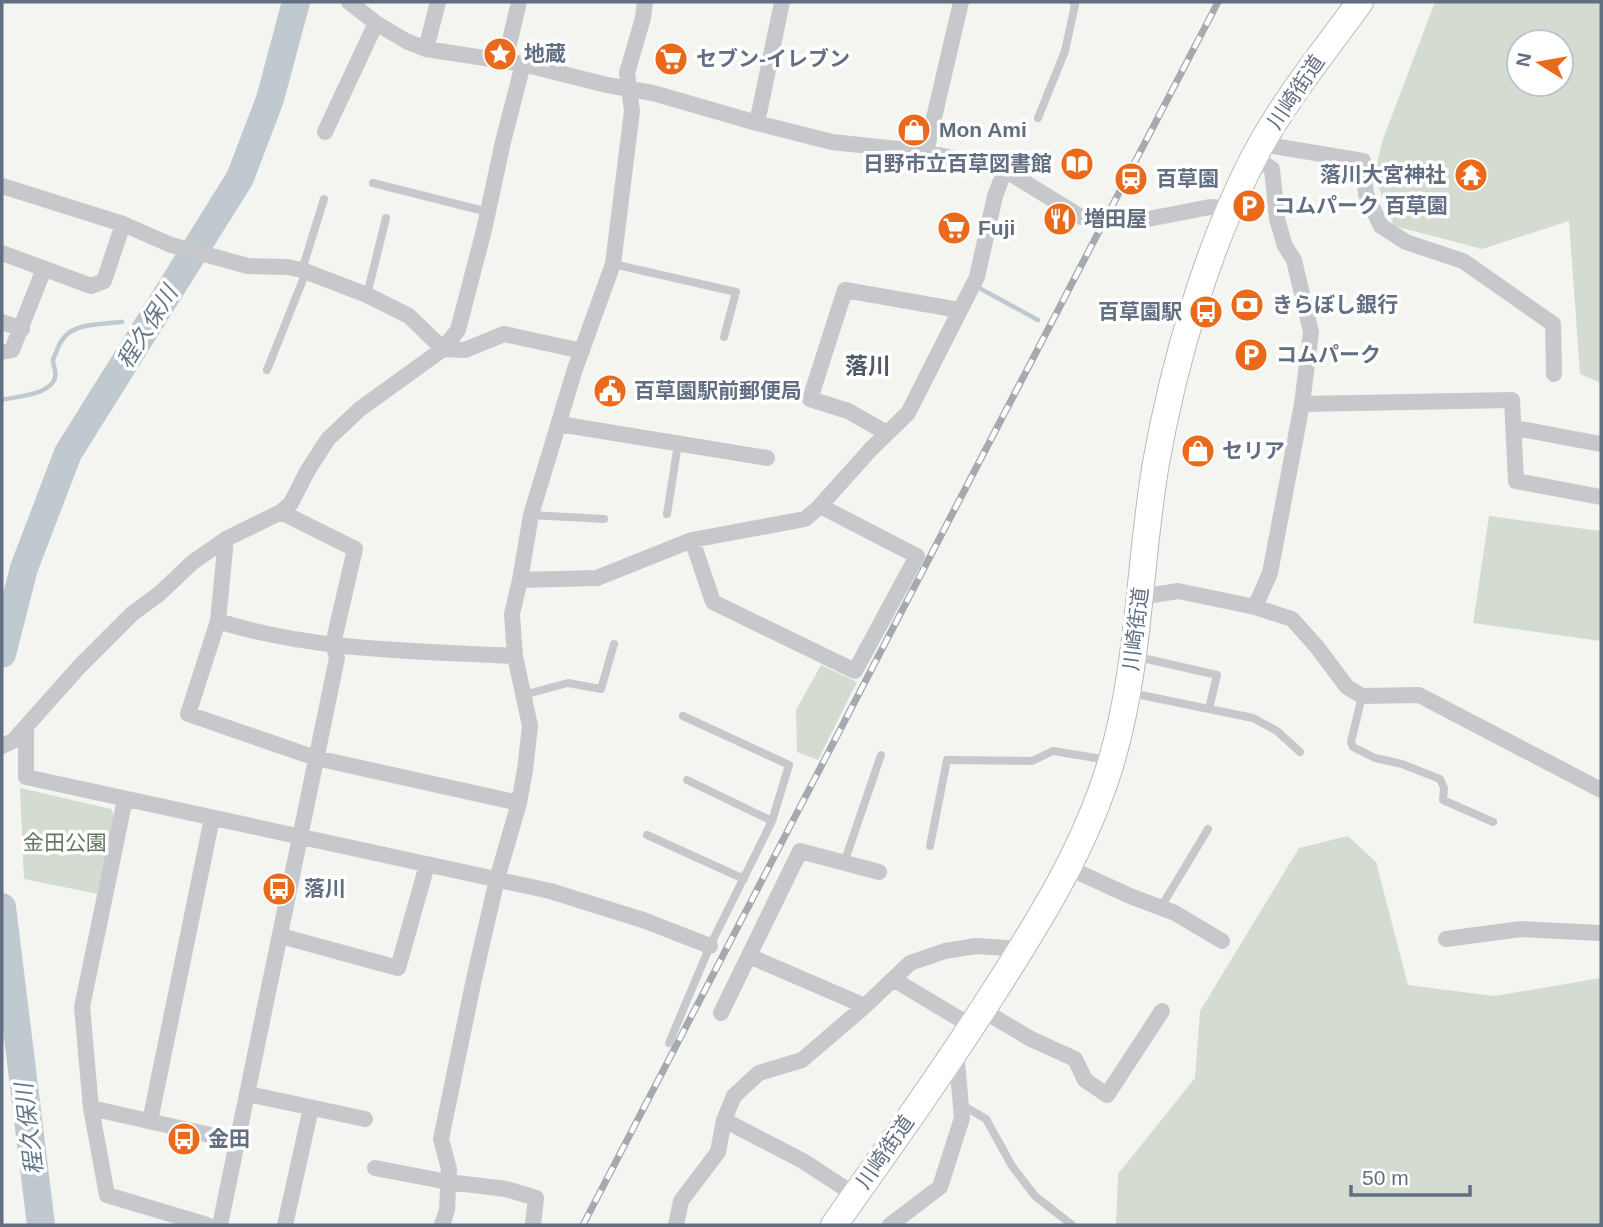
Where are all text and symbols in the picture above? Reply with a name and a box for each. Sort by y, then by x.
north arrow [1505,28,1575,98]
place icon: 地蔵 [481,35,519,73]
supermarket icon: セブン-イレブン [652,40,690,78]
place label: 地蔵 [524,42,566,65]
place label: セブン-イレブン [696,47,850,70]
street label: 川崎街道 [1263,50,1329,133]
text: N [1512,51,1535,69]
shop icon: Mon Ami [895,111,933,149]
place label: Mon Ami [939,118,1027,141]
library icon: 日野市立百草図書館 [1058,145,1096,183]
place label: 日野市立百草図書館 [863,152,1052,175]
temple icon: 落川大宮神社 [1452,156,1490,194]
station icon: 百草園 [1112,160,1150,198]
place label: 落川大宮神社 [1320,163,1446,186]
place label: 百草園 [1156,167,1219,190]
parking icon: コムパーク 百草園 [1230,187,1268,225]
place label: コムパーク 百草園 [1274,194,1448,217]
restaurant icon: 増田屋 [1041,200,1079,238]
place label: 増田屋 [1084,207,1147,230]
supermarket icon: Fuji [935,209,973,247]
place label: Fuji [978,216,1015,239]
water label: 程久保川 [112,279,184,373]
bank icon: きらぼし銀行 [1228,286,1266,324]
bus stop icon: 百草園駅 [1187,293,1225,331]
place label: きらぼし銀行 [1272,293,1398,316]
place label: 百草園駅 [1098,300,1182,323]
parking icon: コムパーク [1232,336,1270,374]
place label: コムパーク [1276,343,1381,366]
district label: 落川 [845,353,891,379]
public building icon: 百草園駅前郵便局 [591,372,629,410]
place label: 百草園駅前郵便局 [634,379,802,402]
shop icon: セリア [1179,432,1217,470]
place label: セリア [1222,439,1285,462]
street label: 川崎街道 [1119,586,1152,672]
park label: 金田公園 [23,831,107,854]
bus stop icon: 落川 [260,870,298,908]
place label: 落川 [304,877,346,900]
water label: 程久保川 [10,1079,48,1176]
street label: 川崎街道 [851,1111,918,1193]
bus stop icon: 金田 [165,1120,203,1158]
place label: 金田 [208,1127,250,1150]
scale bar [1351,1154,1470,1198]
text: 50 m [1362,1166,1409,1189]

